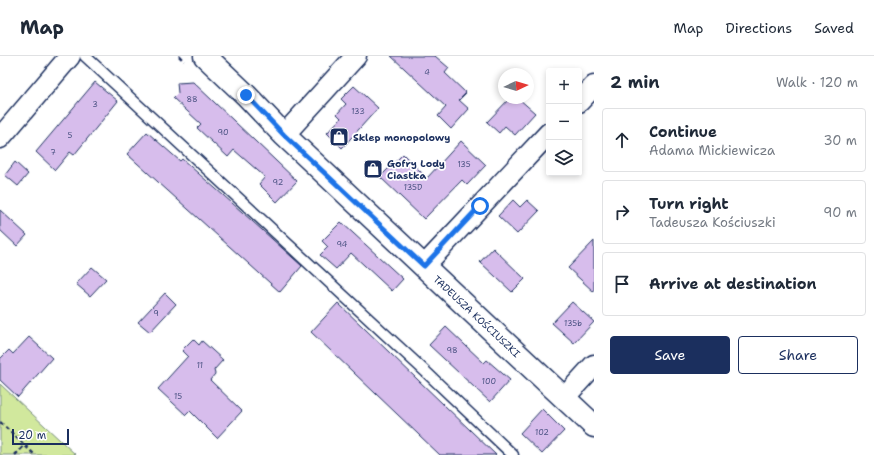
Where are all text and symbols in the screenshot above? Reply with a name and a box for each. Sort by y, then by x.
text: Map [20,15,64,40]
text: Map [674,19,704,37]
text: Directions [726,19,792,37]
text: Saved [814,19,854,37]
house number: 4 [424,67,430,78]
north arrow [498,68,534,104]
map controls [546,68,582,176]
button: + [546,68,582,104]
text: 2 min [610,71,660,93]
text: Walk · 120 m [776,74,858,91]
route end [237,86,255,104]
house number: 88 [186,94,198,105]
house number: 3 [92,99,98,110]
button: − [546,104,582,140]
house number: 133 [351,106,365,117]
text: Continue [649,122,717,142]
shop icon: Sklep monopolowy [328,126,350,148]
house number: 90 [217,127,229,138]
icon: ahead [611,129,633,151]
house number: 5 [68,130,73,141]
place label: Sklep monopolowy [353,131,450,144]
text: 30 m [823,132,857,149]
button: layers [546,140,582,176]
text: Adama Mickiewicza [649,142,775,159]
house number: 7 [50,147,56,158]
place label: Gofry Lody Ciastka [387,157,445,182]
shop icon: Gofry Lody Ciastka [362,158,384,180]
house number: 135 [457,159,471,170]
house number: 92 [273,177,284,188]
house number: 135D [404,182,422,193]
text: Turn right [649,194,729,214]
route start [471,197,489,215]
icon: right [611,201,633,223]
text: 90 m [823,204,857,221]
text: Tadeusza Kościuszki [649,214,776,231]
house number: 94 [337,239,348,250]
street label: TADEUSZA KOŚCIUSZKI [430,273,523,360]
icon: arrive [611,273,633,295]
text: Arrive at destination [649,274,817,294]
house number: 9 [153,308,159,319]
house number: 135b [564,318,582,329]
button: Save [610,336,730,374]
button: Share [738,336,858,374]
house number: 98 [446,345,458,356]
house number: 11 [197,360,203,371]
house number: 100 [482,376,496,387]
house number: 15 [174,391,182,402]
scale bar [12,427,69,446]
house number: 102 [535,427,549,438]
text: 20 m [18,428,46,443]

